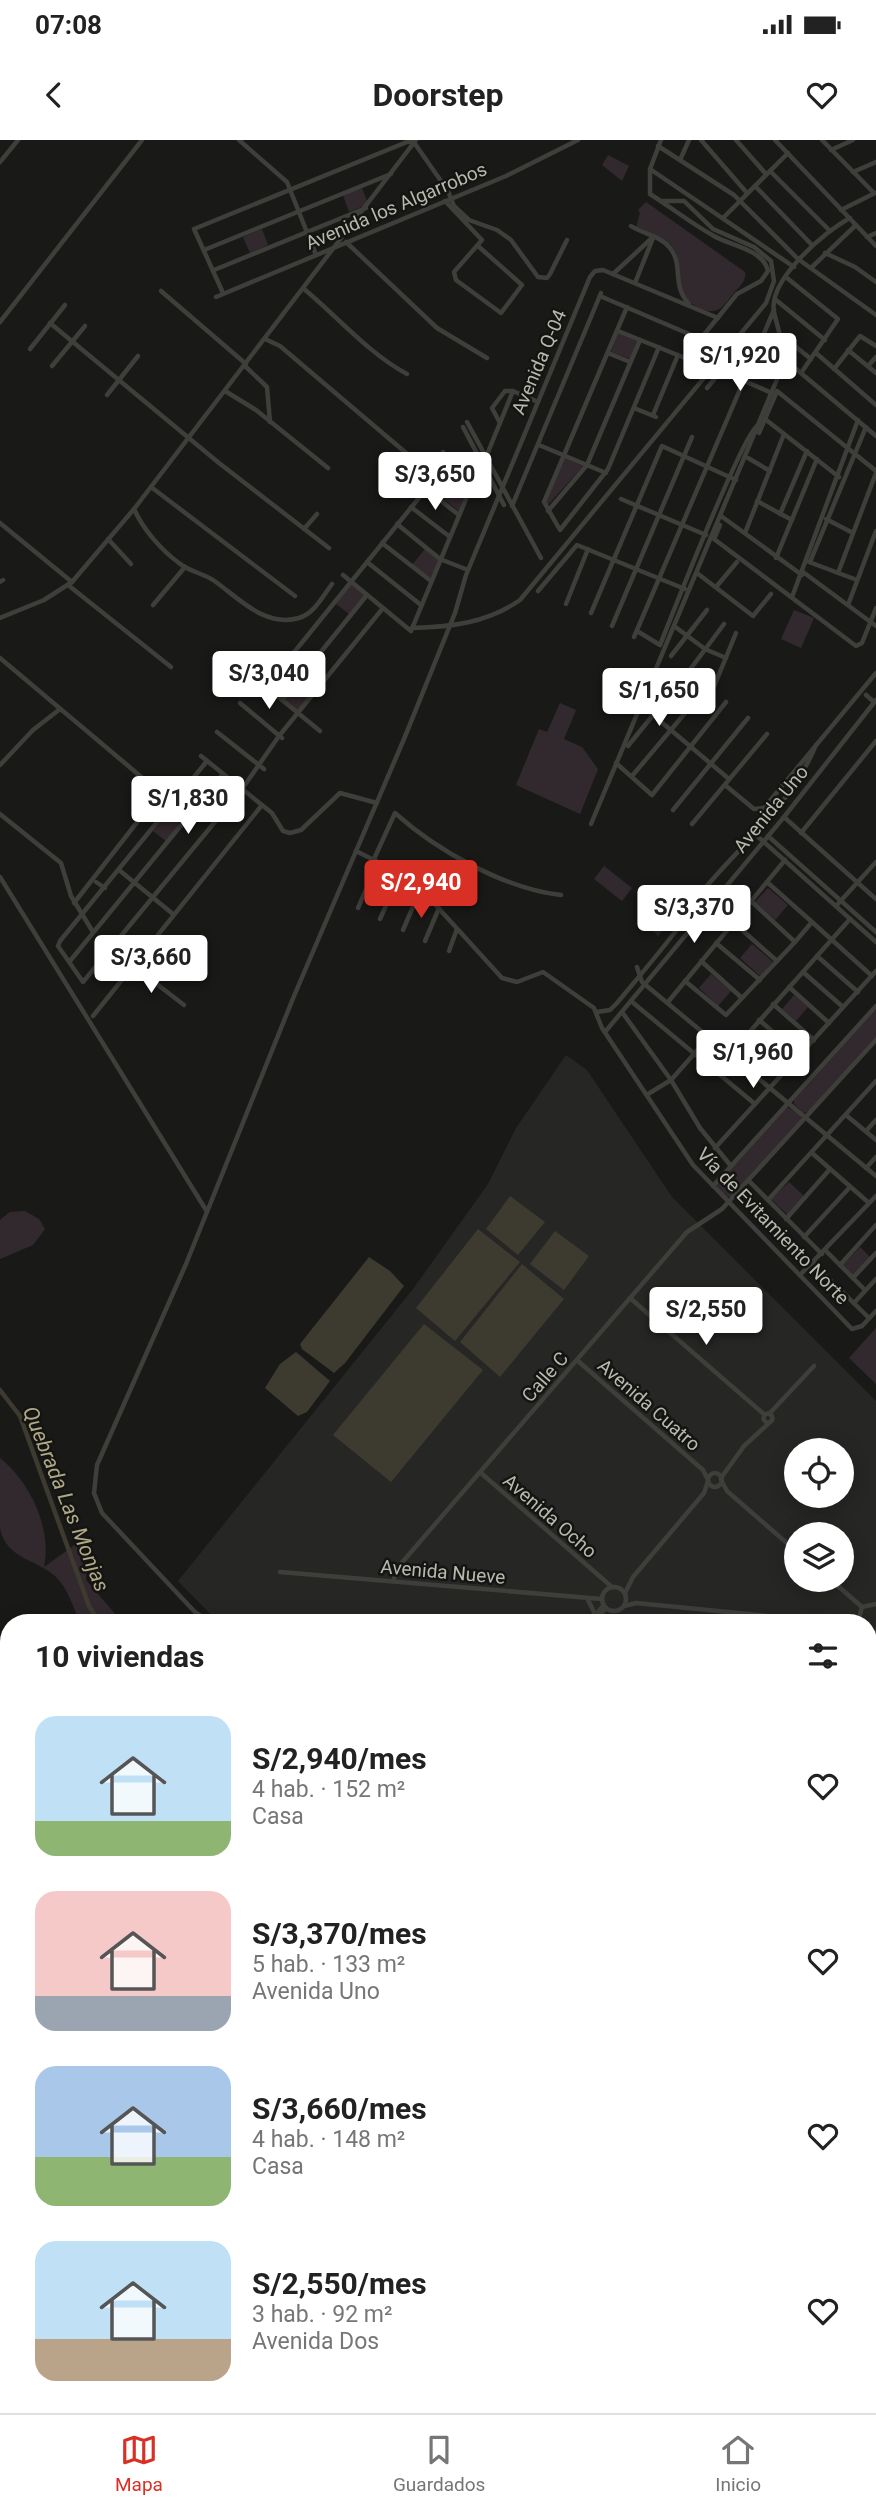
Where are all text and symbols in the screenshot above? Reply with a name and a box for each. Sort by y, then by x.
text: 07:08 [35,10,102,40]
icon: back [35,76,73,114]
text: Doorstep [372,76,504,114]
icon: heart [803,76,841,114]
street label: Avenida los Algarrobos [302,157,490,255]
street label: Avenida Q-04 [507,306,572,418]
pin: S/1,920 [675,334,805,393]
text: S/1,920 [699,342,781,369]
pin: S/3,650 [370,452,500,512]
text: S/3,650 [394,461,476,488]
pin: S/3,040 [204,652,334,711]
text: S/3,040 [228,660,310,687]
pin: S/1,650 [594,668,724,728]
text: S/1,650 [618,677,700,704]
street label: Avenida Uno [729,761,813,857]
pin: S/1,830 [123,776,253,836]
text: S/1,830 [147,785,229,812]
pin: S/2,940 [356,860,486,920]
text: S/2,940 [380,869,462,896]
pin: S/3,370 [629,886,759,945]
text: S/3,370 [653,894,735,921]
pin: S/3,660 [86,936,216,995]
text: S/3,660 [110,944,192,971]
pin: S/1,960 [688,1030,818,1090]
text: S/1,960 [712,1039,794,1066]
street label: Vía de Evitamiento Norte [692,1143,854,1309]
pin: S/2,550 [641,1288,771,1347]
text: S/2,550 [665,1296,747,1323]
street label: Calle C [517,1347,573,1407]
street label: Avenida Cuatro [593,1354,705,1456]
water label: Quebrada Las Monjas [18,1403,114,1595]
map controls [784,1438,854,1592]
button: locate [784,1438,854,1508]
street label: Avenida Ocho [499,1469,601,1563]
button: layers [784,1522,854,1592]
street label: Avenida Nueve [380,1555,506,1589]
icon: filters [804,1637,842,1675]
text: 10 viviendas [35,1639,205,1674]
text: S/2,940/mes [252,1741,427,1776]
icon: home [91,1744,175,1828]
icon: heart [804,1767,842,1805]
text: 4 hab. · 152 m² [252,1776,405,1803]
text: Casa [252,1803,304,1830]
text: S/3,370/mes [252,1916,427,1951]
icon: home [91,1919,175,2003]
icon: heart [804,1942,842,1980]
text: 5 hab. · 133 m² [252,1951,405,1978]
text: Avenida Uno [252,1978,380,2005]
text: S/3,660/mes [252,2091,427,2126]
icon: home [91,2094,175,2178]
icon: heart [804,2117,842,2155]
text: 4 hab. · 148 m² [252,2126,405,2153]
text: Casa [252,2153,304,2180]
text: S/2,550/mes [252,2266,427,2301]
icon: home [91,2269,175,2353]
icon: heart [804,2292,842,2330]
text: 3 hab. · 92 m² [252,2301,392,2328]
text: Avenida Dos [252,2328,379,2355]
tab: Mapa [115,2431,163,2496]
tab: Guardados [393,2431,485,2496]
tab: Inicio [715,2431,761,2496]

